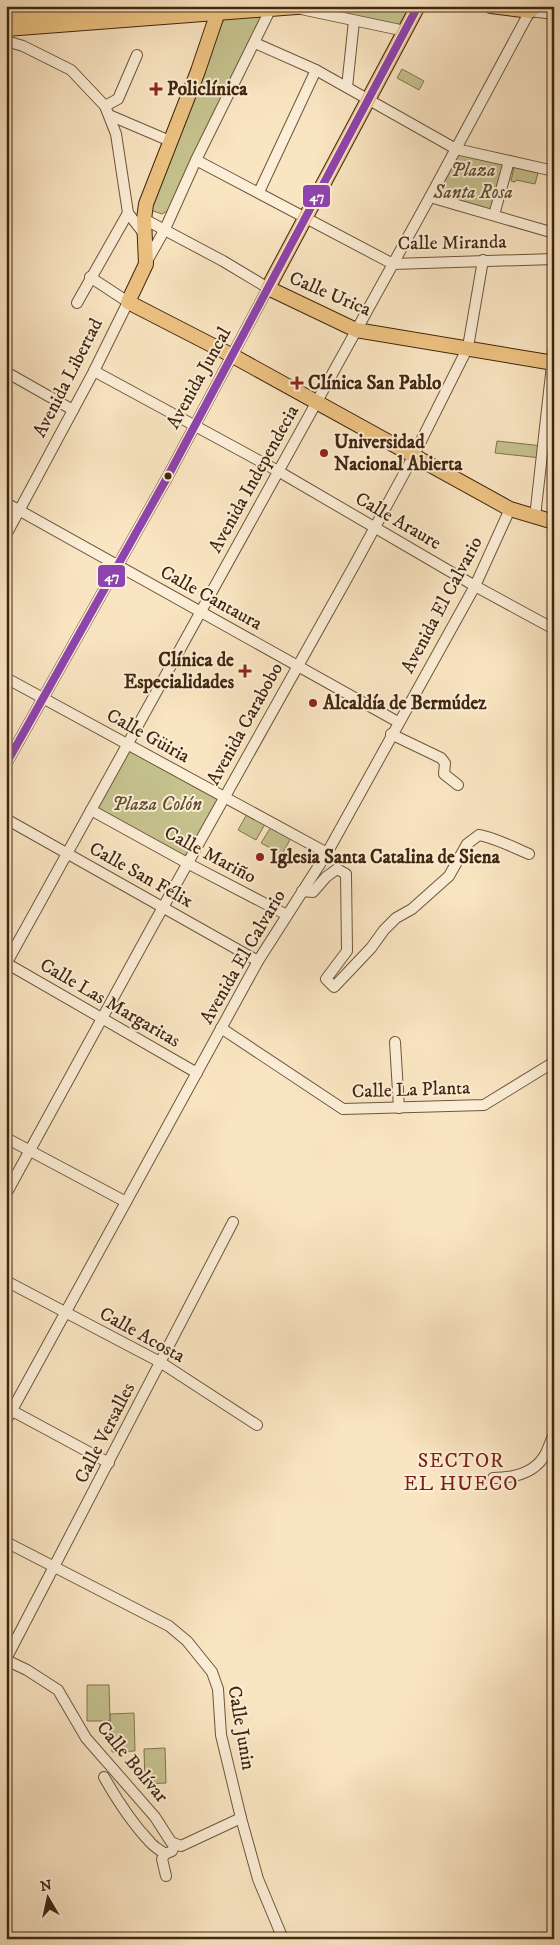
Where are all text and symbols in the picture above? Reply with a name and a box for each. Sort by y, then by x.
place label: Policlínica [167,78,248,101]
marker: Policlínica [149,82,163,96]
park label: Plaza Santa Rosa [432,159,513,204]
line badge: 47 [302,184,331,208]
text: 47 [309,188,324,206]
street label: Calle Miranda [397,231,507,255]
street label: Calle Urica [286,267,374,321]
street label: Avenida Libertad [28,314,108,441]
street label: Avenida Juncal [162,323,236,433]
place label: Clínica San Pablo [308,372,441,395]
marker: Clínica San Pablo [290,376,304,390]
street label: Avenida Independecia [204,401,304,557]
place label: Universidad Nacional Abierta [334,431,463,476]
marker: Universidad Nacional Abierta [318,447,330,459]
unlabelled marker [163,471,173,481]
street label: Calle Araure [351,487,445,555]
street label: Avenida El Calvario [396,533,488,677]
street label: Calle Cantaura [156,561,266,635]
line badge: 47 [97,564,126,588]
text: 47 [104,568,119,586]
place label: Clínica de Especialidades [124,649,235,694]
street label: Avenida Carabobo [202,659,288,789]
marker: Clínica de Especialidades [238,664,252,678]
place label: Alcaldía de Bermúdez [322,692,487,715]
marker: Alcaldía de Bermúdez [307,697,319,709]
street label: Calle Güiria [102,704,194,768]
park label: Plaza Colón [112,793,202,816]
street label: Calle Mariño [160,821,260,889]
street label: Calle San Félix [85,837,197,913]
place label: Iglesia Santa Catalina de Siena [270,846,501,869]
marker: Iglesia Santa Catalina de Siena [254,851,266,863]
street label: Avenida El Calvario [195,886,291,1028]
street label: Calle Las Margaritas [36,953,184,1053]
street label: Calle La Planta [351,1076,471,1104]
street label: Calle Acosta [95,1302,189,1368]
street label: Calle Versalles [70,1379,140,1487]
district label: SECTOR EL HUECO [404,1449,518,1497]
street label: Calle Junin [222,1684,260,1772]
street label: Calle Bolívar [91,1717,173,1807]
north arrow [22,1872,72,1922]
text: N [39,1876,54,1896]

